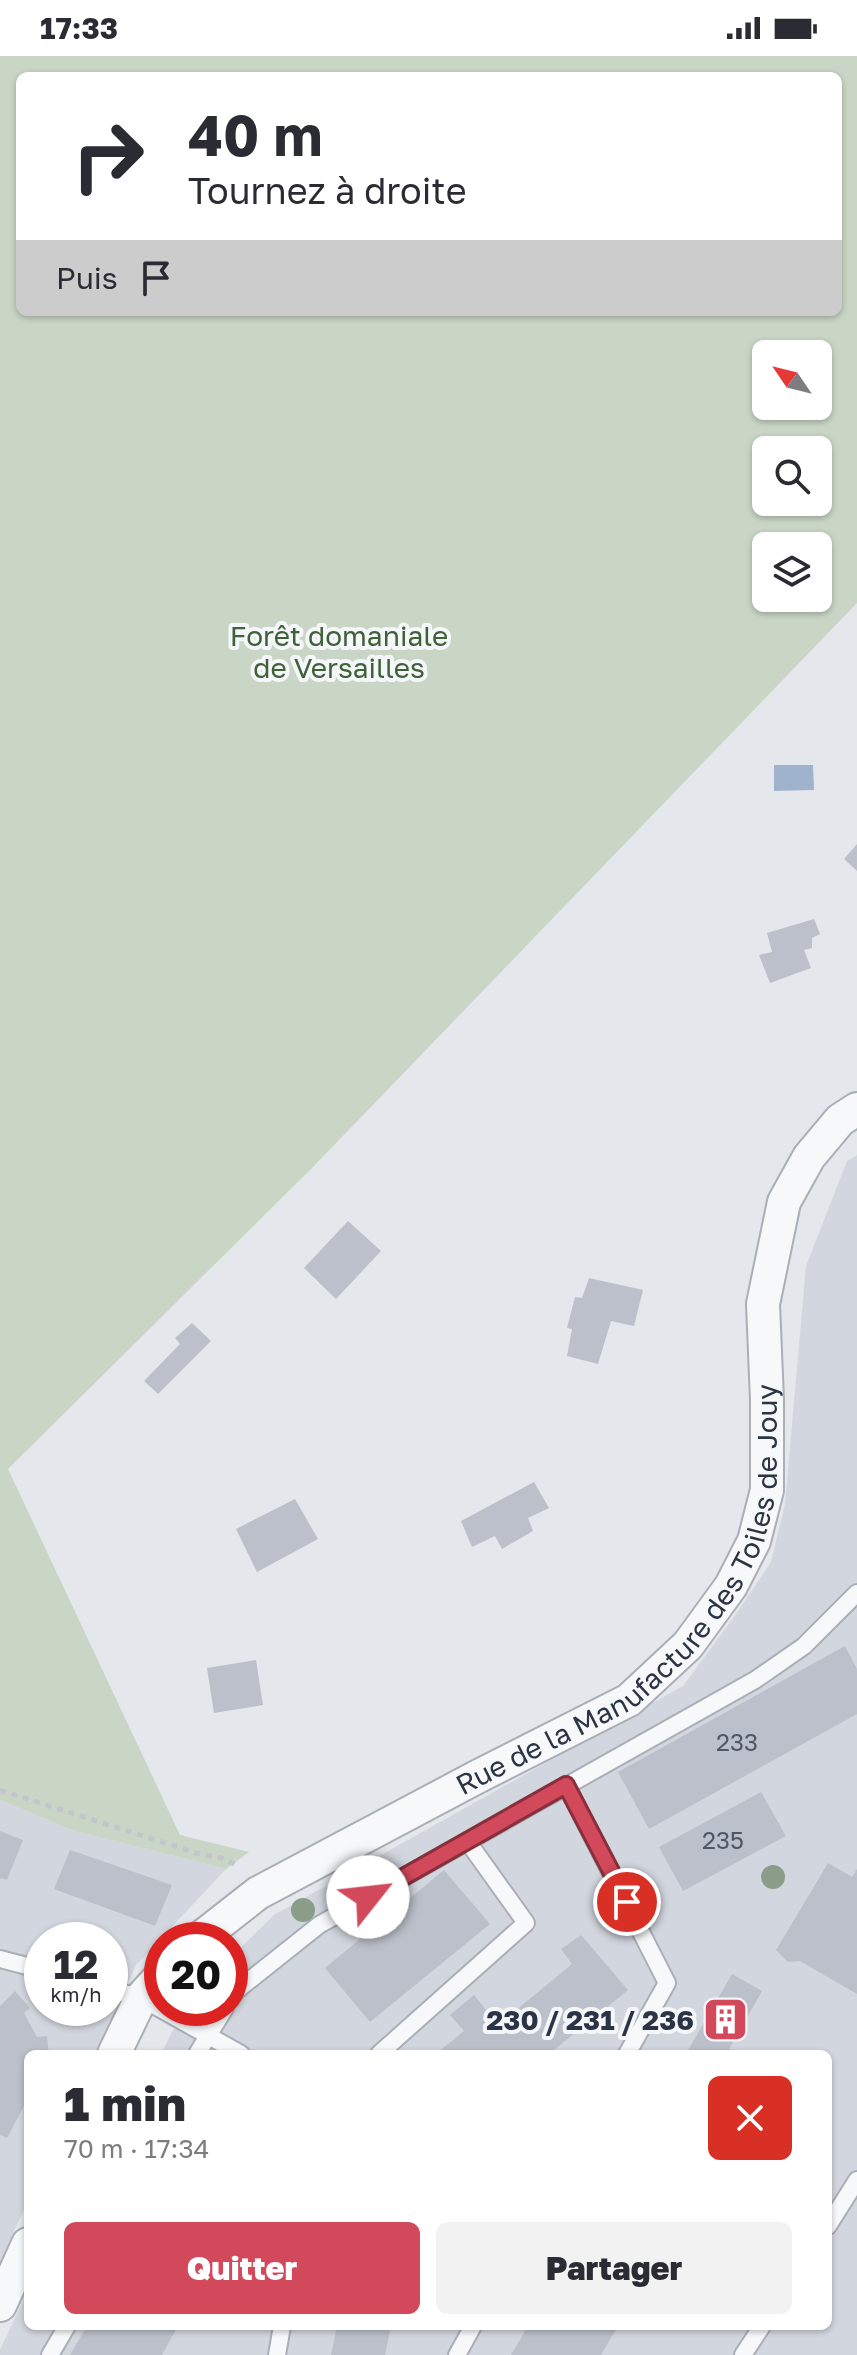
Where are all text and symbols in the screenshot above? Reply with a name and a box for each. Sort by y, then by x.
text: 17:33 [40,10,118,46]
text: 40 m [188,101,322,168]
icon: right [56,104,160,208]
text: Tournez à droite [188,169,467,212]
icon: arrive [134,256,178,300]
text: Puis [56,260,118,296]
north arrow [752,340,832,420]
map controls [752,340,832,612]
button: search [752,436,832,516]
button: layers [752,532,832,612]
park label: Forêt domaniale de Versailles [230,619,448,684]
street label: Rue de la Manufacture des Toiles de Jouy [450,1383,783,1801]
house number: 233 [716,1727,758,1756]
house number: 235 [702,1825,744,1854]
position arrow [326,1855,410,1939]
pin [593,1868,661,1936]
icon: arrive [605,1880,649,1924]
speed limit sign: 20 [144,1922,248,2026]
text: 12 [54,1940,99,1988]
text: km/h [51,1982,101,2006]
building icon: 230 / 231 / 236 [701,1996,749,2044]
place label: 230 / 231 / 236 [486,2003,694,2036]
text: 1 min [64,2074,186,2132]
button: close [708,2076,792,2160]
text: 70 m · 17:34 [64,2133,209,2164]
button: Quitter [64,2222,420,2314]
button: Partager [436,2222,792,2314]

